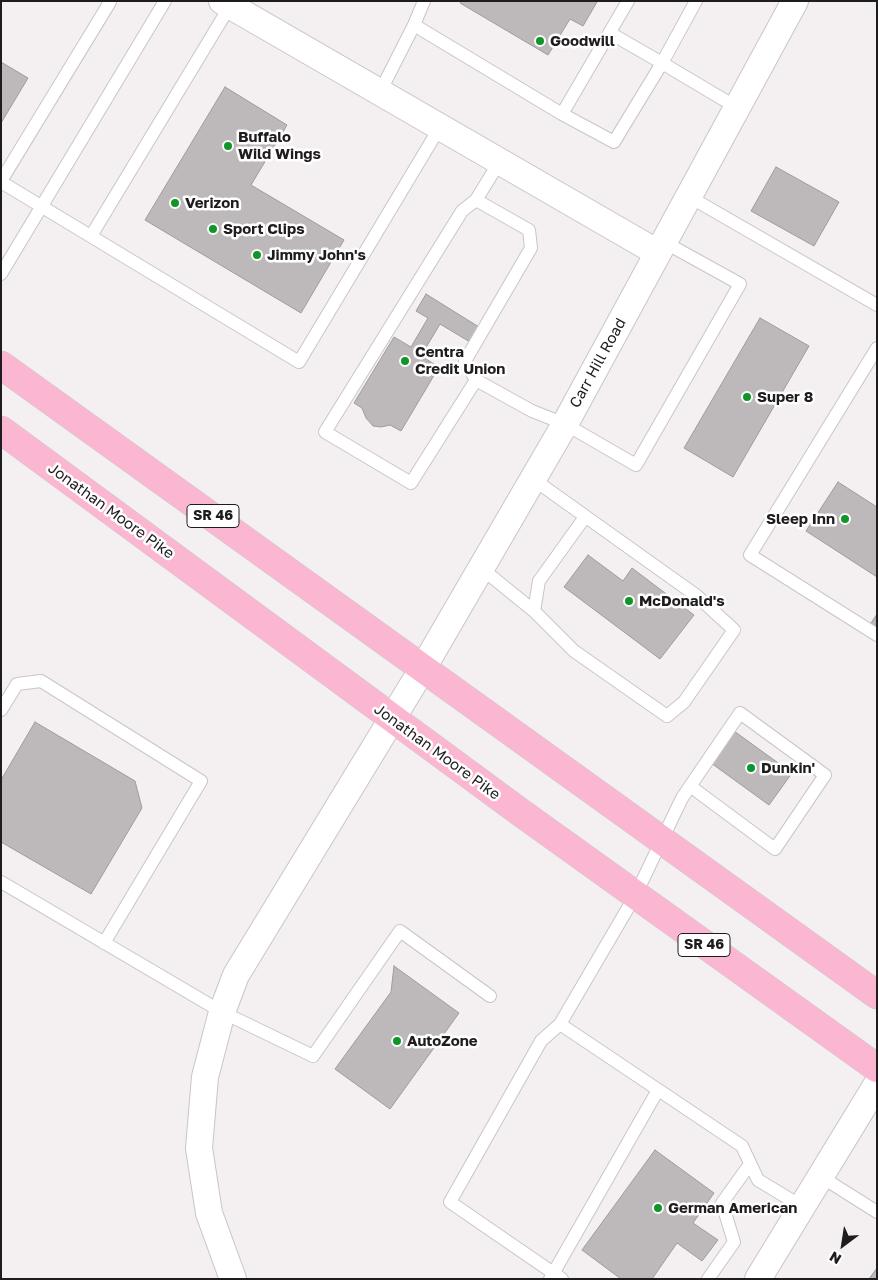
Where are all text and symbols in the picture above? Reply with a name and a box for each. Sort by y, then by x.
place label: Goodwill [550,32,615,50]
marker: Goodwill [534,35,546,47]
place label: Buffalo Wild Wings [238,128,321,163]
marker: Buffalo Wild Wings [222,140,234,152]
place label: Verizon [185,194,239,212]
marker: Verizon [169,197,181,209]
place label: Sport Clips [223,220,305,238]
marker: Sport Clips [207,223,219,235]
place label: Jimmy John's [267,246,366,264]
marker: Jimmy John's [251,249,263,261]
street label: Carr Hill Road [566,315,630,411]
place label: Centra Credit Union [415,343,505,378]
marker: Centra Credit Union [399,355,411,367]
place label: Super 8 [757,388,813,406]
marker: Super 8 [741,391,753,403]
street label: Jonathan Moore Pike [44,459,178,563]
road number: SR 46 [187,504,239,528]
place label: Sleep Inn [766,510,835,528]
marker: Sleep Inn [839,513,851,525]
place label: McDonald's [639,592,725,610]
marker: McDonald's [623,595,635,607]
street label: Jonathan Moore Pike [370,700,504,804]
place label: Dunkin' [761,759,815,777]
marker: Dunkin' [745,762,757,774]
road number: SR 46 [678,934,730,956]
place label: AutoZone [407,1032,478,1050]
marker: AutoZone [391,1035,403,1047]
place label: German American [668,1199,797,1217]
marker: German American [652,1202,664,1214]
north arrow [818,1220,868,1270]
text: N [826,1248,844,1268]

